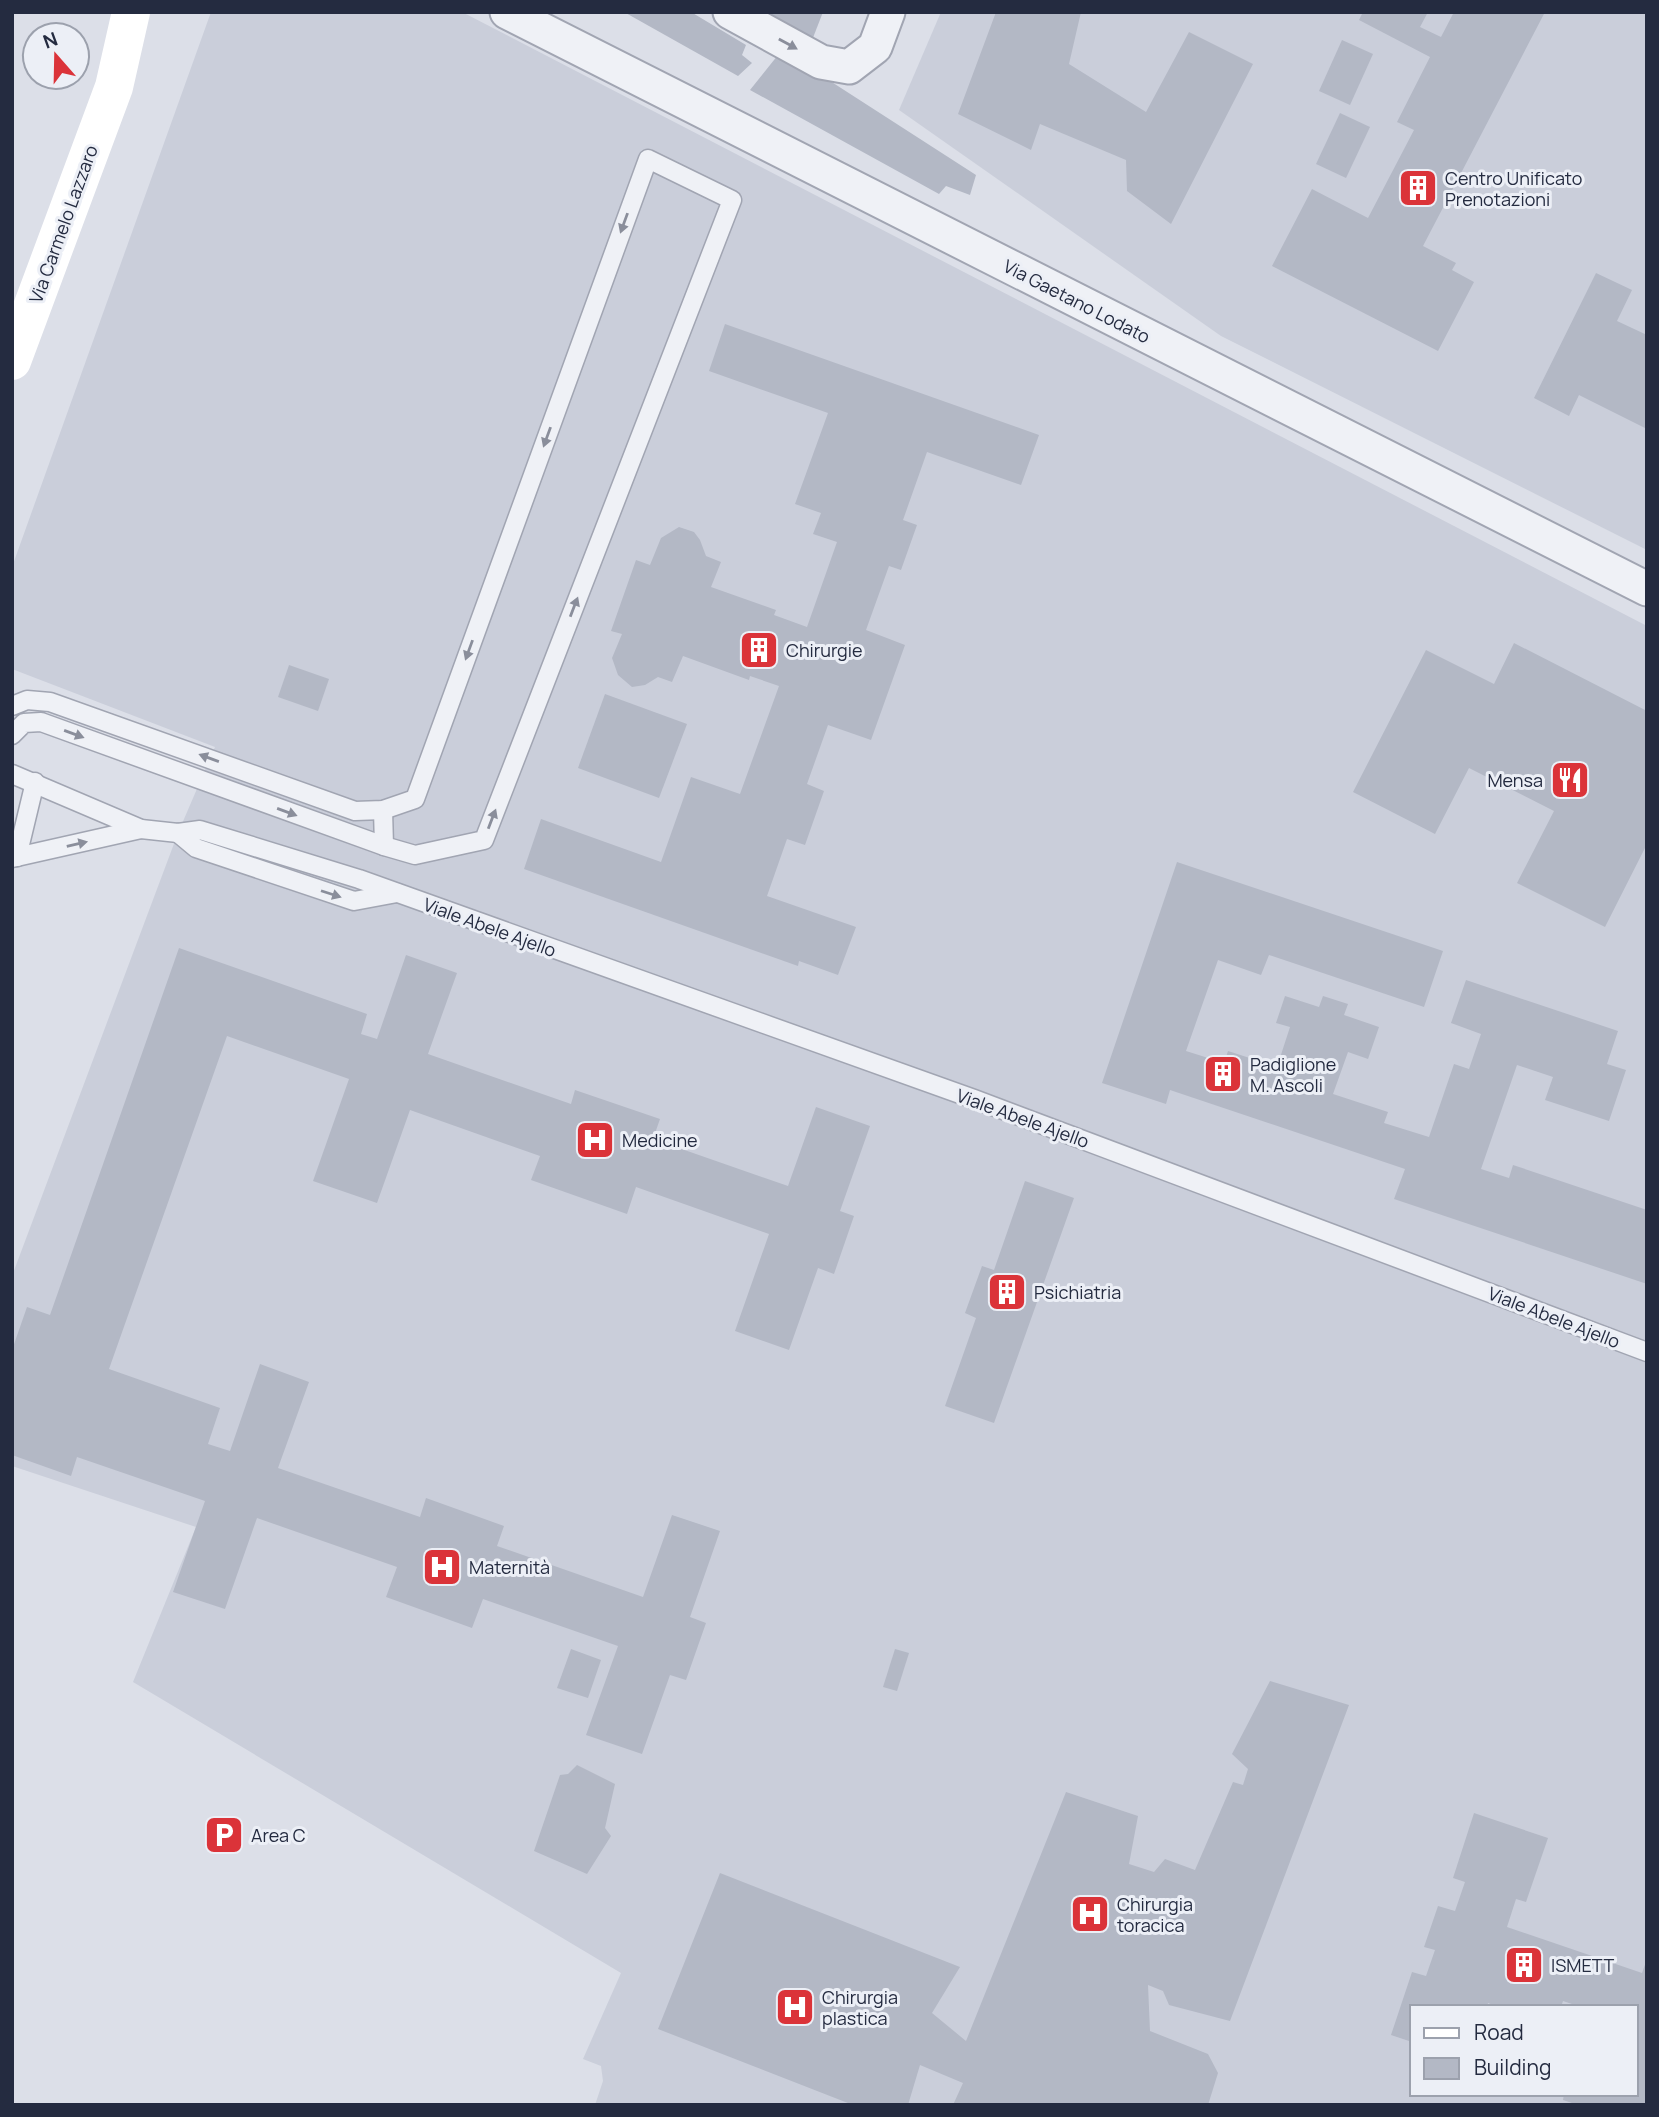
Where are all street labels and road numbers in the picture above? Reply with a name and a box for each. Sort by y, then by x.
street label: Via Carmelo Lazzaro [23,142,103,306]
street label: Via Gaetano Lodato [1000,254,1154,348]
street label: Viale Abele Ajello [420,892,560,962]
street label: Viale Abele Ajello [953,1083,1093,1153]
street label: Viale Abele Ajello [1485,1281,1623,1353]

